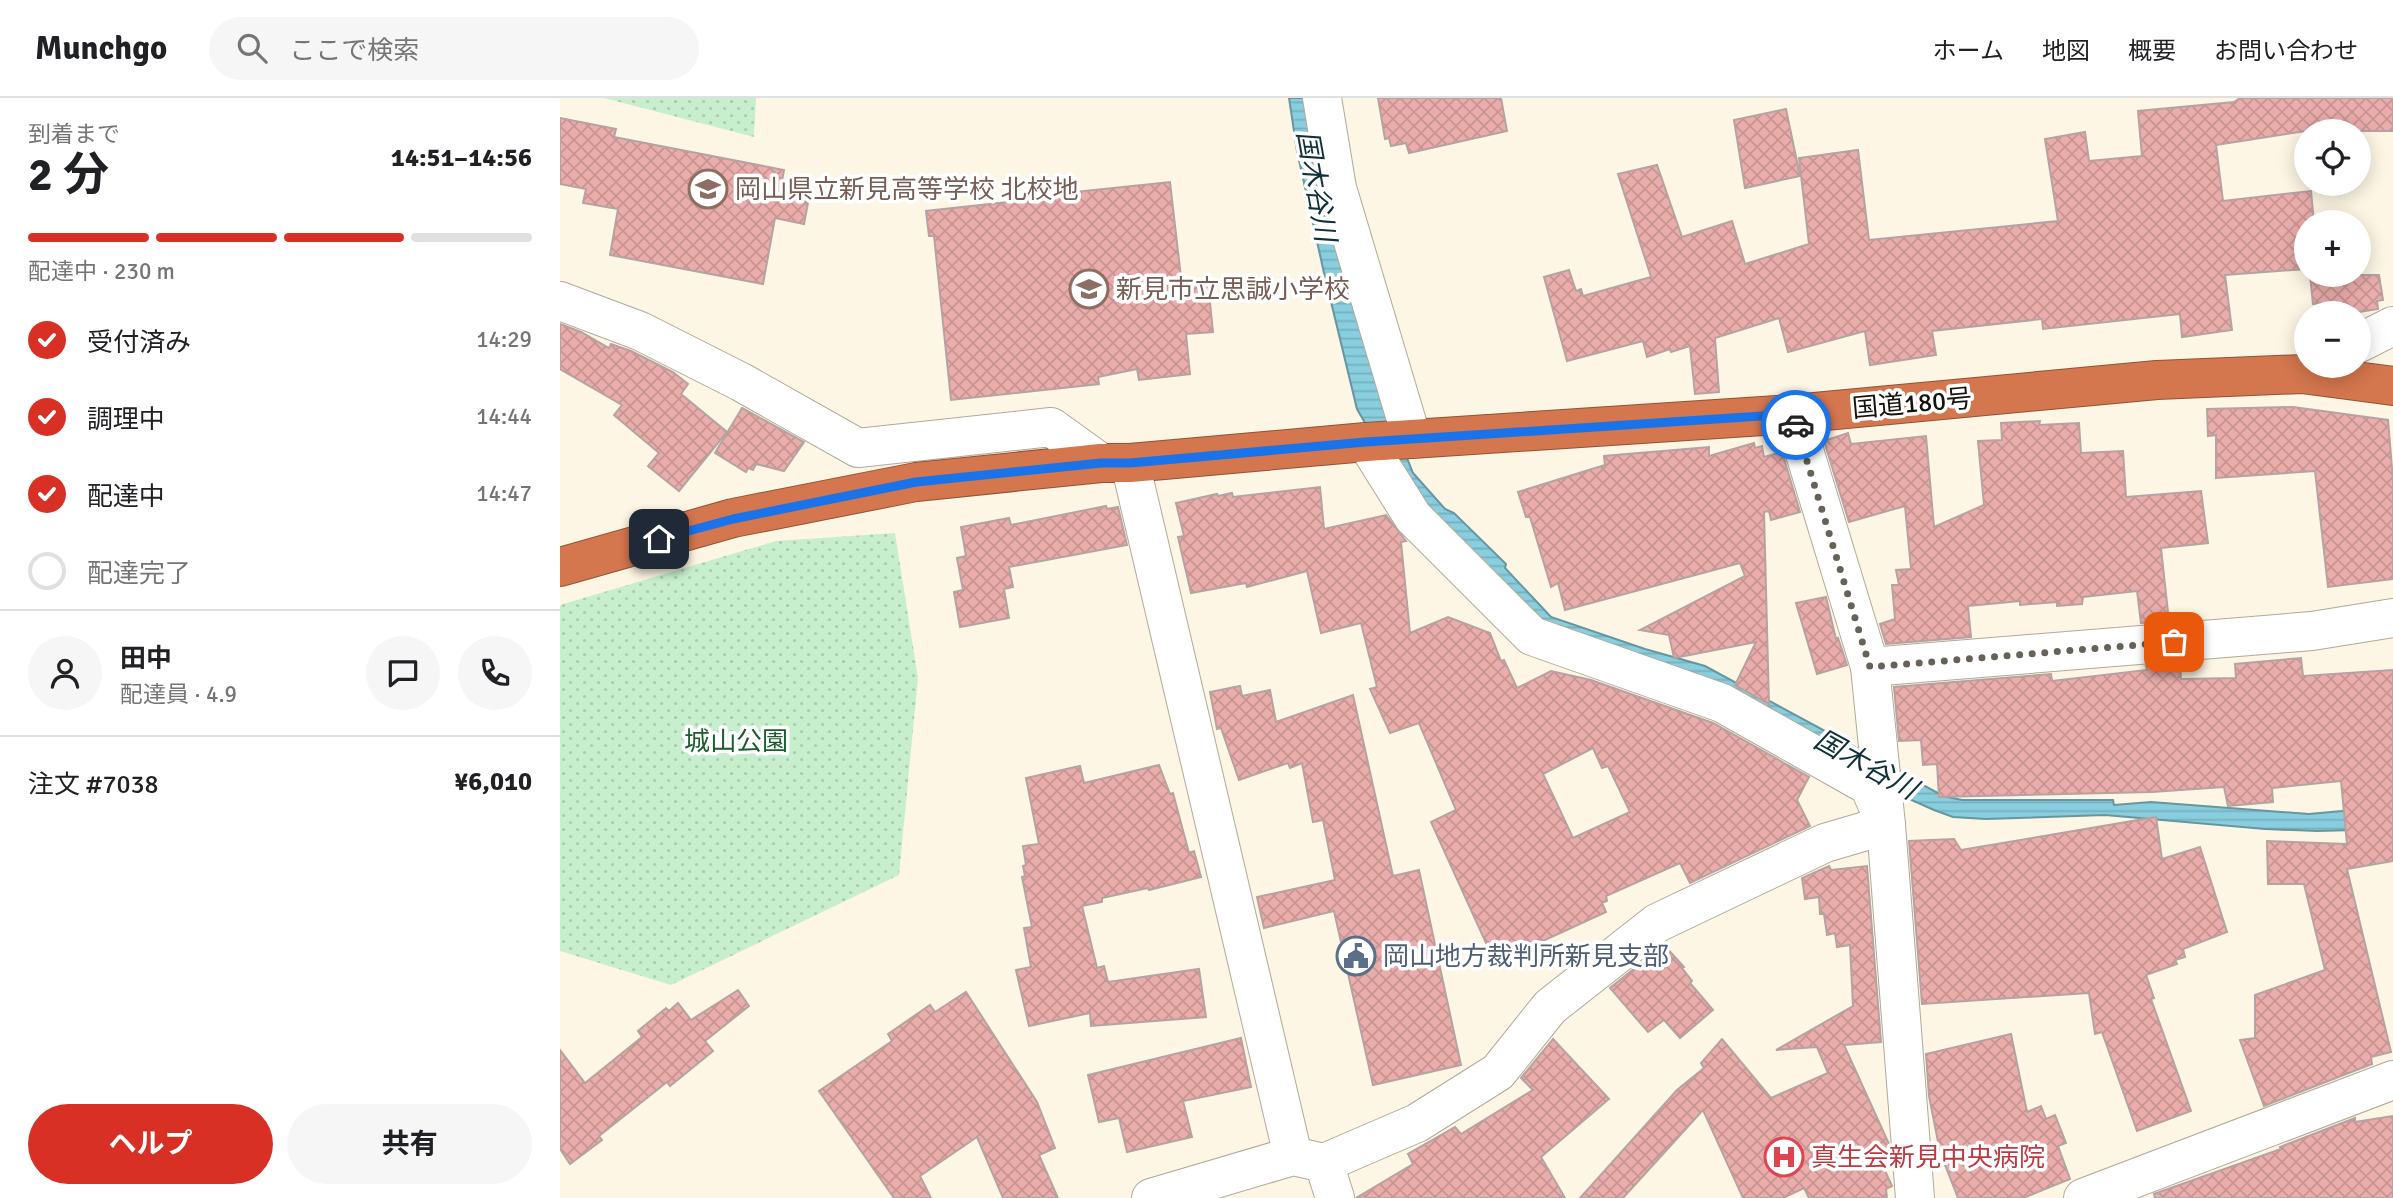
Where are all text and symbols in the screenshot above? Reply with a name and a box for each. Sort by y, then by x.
search box [209,17,699,80]
text: Munchgo [35,28,167,69]
icon: search [233,29,271,67]
text: ここで検索 [289,35,419,67]
text: ホーム [1933,36,2004,66]
text: 地図 [2042,36,2090,66]
text: 概要 [2128,36,2176,66]
text: お問い合わせ [2214,36,2358,66]
map controls [2294,119,2371,378]
button: locate [2294,119,2371,196]
text: 到着まで [28,120,120,149]
water label: 国木谷川 [1290,128,1343,247]
text: 14:51–14:56 [391,142,532,174]
text: 2 分 [28,147,109,203]
school or university icon: 岡山県立新見高等学校 北校地 [687,168,729,210]
place label: 岡山県立新見高等学校 北校地 [735,174,1079,206]
button: + [2294,210,2371,287]
text: 配達中 · 230 m [28,257,175,286]
school or university icon: 新見市立思誠小学校 [1068,268,1110,310]
place label: 新見市立思誠小学校 [1116,274,1350,306]
button: − [2294,301,2371,378]
icon: check [28,321,66,359]
text: 14:29 [476,325,532,354]
text: 受付済み [87,327,191,359]
street label: 国道180号 [1851,383,1973,425]
courier [1761,390,1831,460]
icon: check [28,398,66,436]
text: 14:44 [476,402,532,431]
text: 調理中 [87,404,165,436]
icon: car [1777,406,1815,444]
icon: check [28,475,66,513]
text: 14:47 [476,479,532,508]
text: 配達中 [87,481,165,513]
pin [629,509,689,569]
icon: home [640,520,678,558]
text: 配達完了 [87,558,191,590]
pin [2144,612,2204,672]
icon: bag [2155,623,2193,661]
button: person [28,636,102,710]
button: chat [366,636,440,710]
button: phone [458,636,532,710]
text: 田中 [120,643,172,675]
text: 配達員 · 4.9 [120,680,237,709]
water label: 国木谷川 [1808,723,1925,808]
park label: 城山公園 [684,726,788,758]
text: ¥6,010 [454,766,532,798]
text: 注文 #7038 [28,769,159,801]
public building icon: 岡山地方裁判所新見支部 [1335,935,1377,977]
place label: 岡山地方裁判所新見支部 [1383,941,1669,973]
button: ヘルプ [28,1104,273,1184]
button: 共有 [287,1104,532,1184]
hospital icon: 真生会新見中央病院 [1763,1136,1805,1178]
place label: 真生会新見中央病院 [1811,1142,2045,1174]

